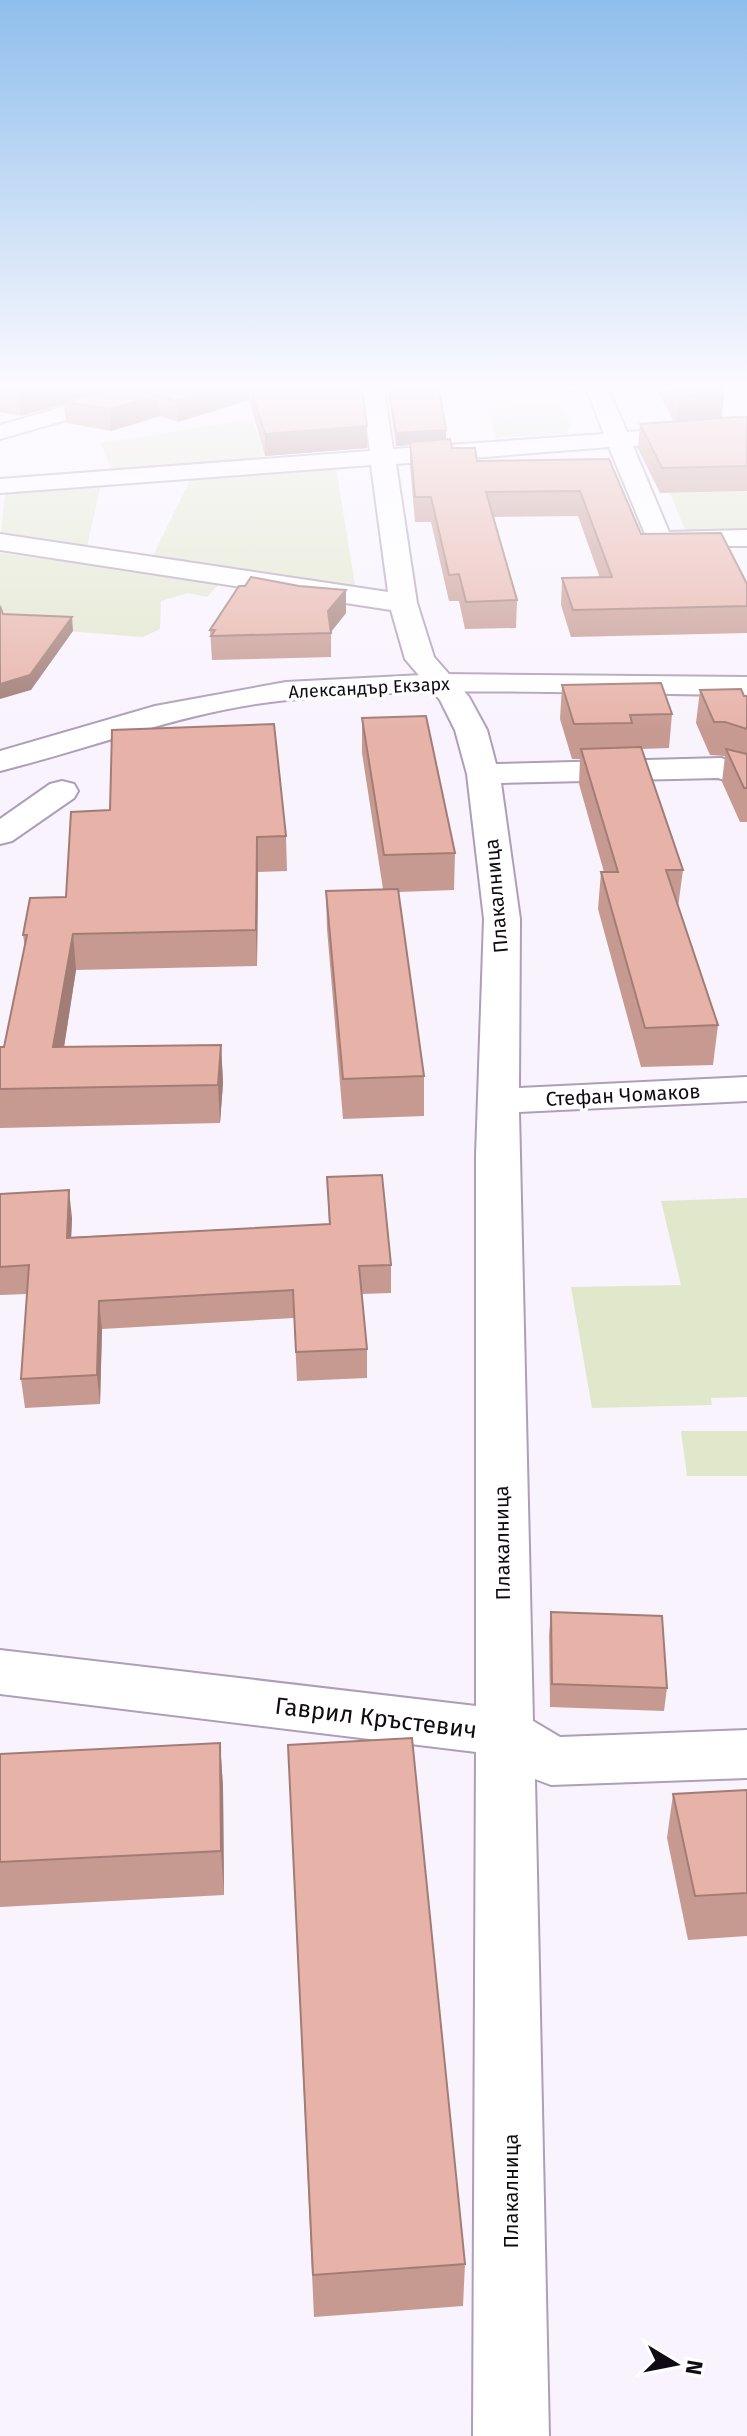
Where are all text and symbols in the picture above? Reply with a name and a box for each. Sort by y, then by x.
street label: Александър Екзарх [288,673,450,703]
street label: Плакалница [479,838,513,954]
street label: Стефан Чомаков [545,1079,701,1111]
street label: Плакалница [489,1485,515,1601]
street label: Гаврил Кръстевич [273,1692,479,1744]
street label: Плакалница [499,2134,523,2248]
north arrow [635,2324,715,2404]
text: N [680,2358,709,2377]

